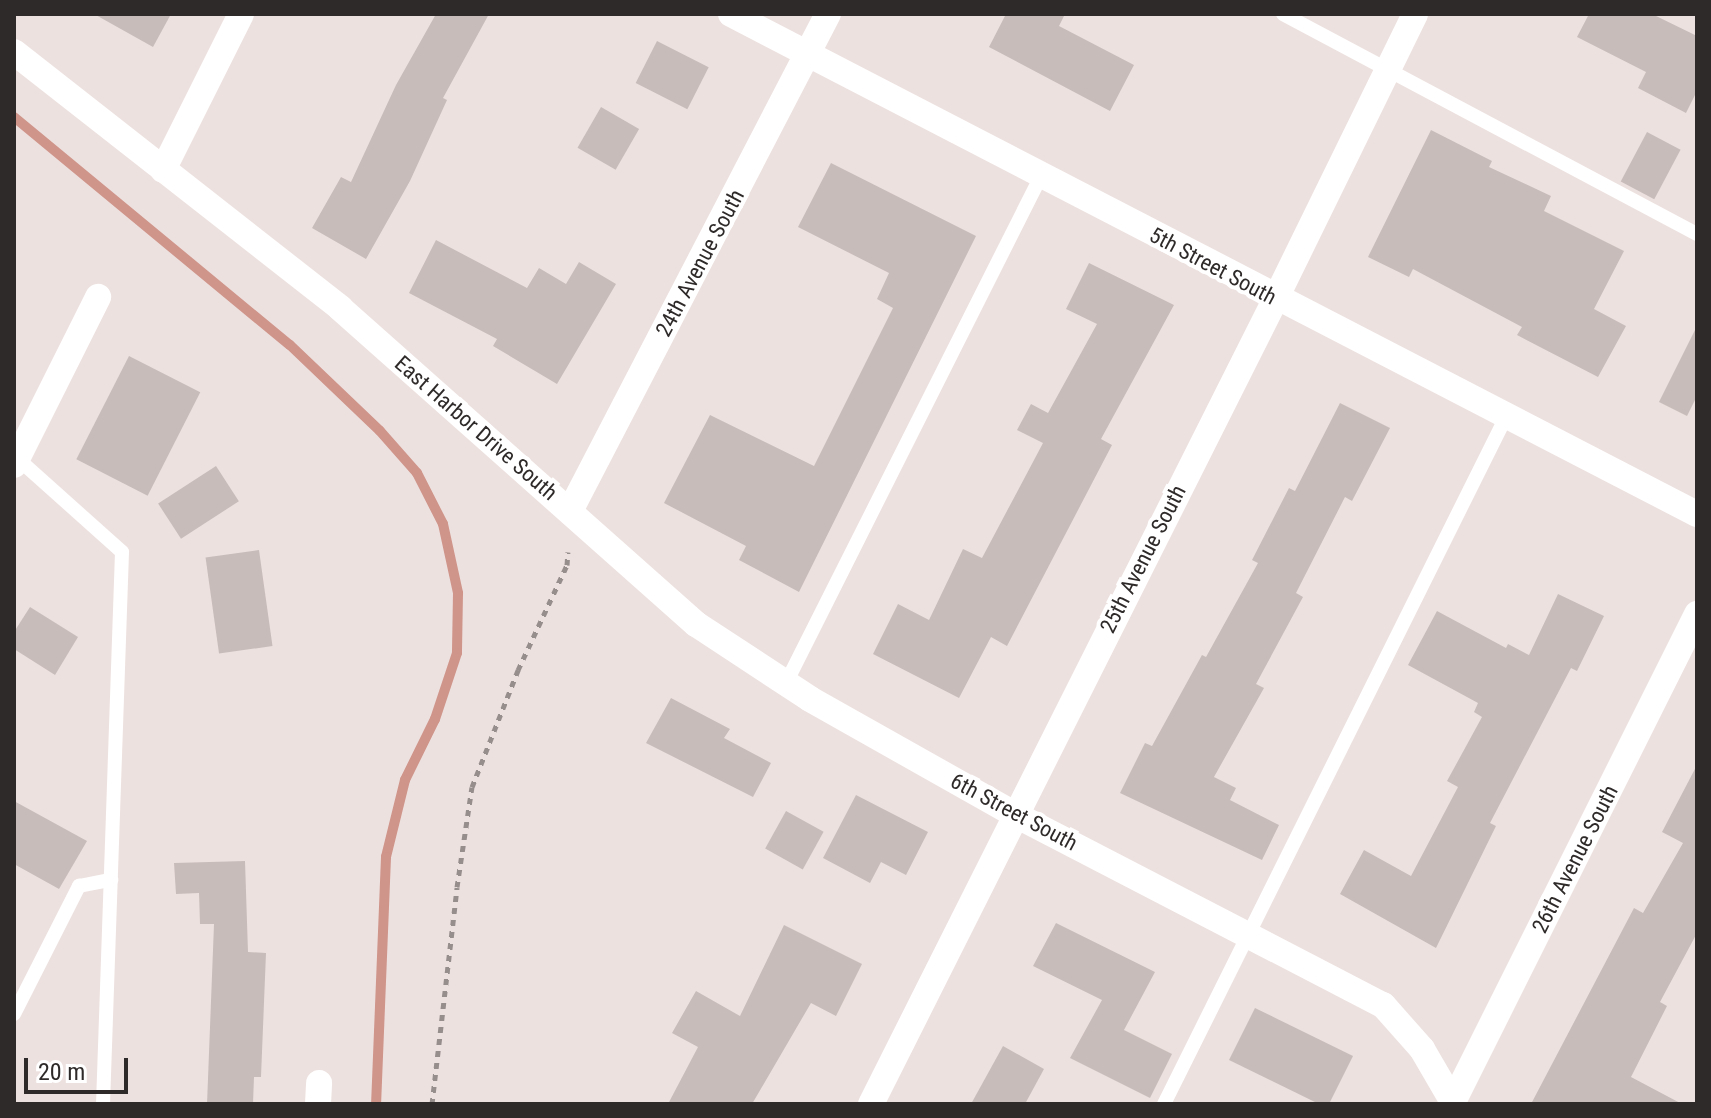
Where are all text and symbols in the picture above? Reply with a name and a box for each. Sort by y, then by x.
street label: 24th Avenue South [650,185,750,341]
street label: 5th Street South [1145,222,1281,310]
street label: East Harbor Drive South [389,350,563,506]
street label: 25th Avenue South [1094,481,1192,637]
street label: 6th Street South [946,768,1082,856]
street label: 26th Avenue South [1526,781,1624,937]
scale bar [28,1042,132,1092]
text: 20 m [38,1058,85,1086]

